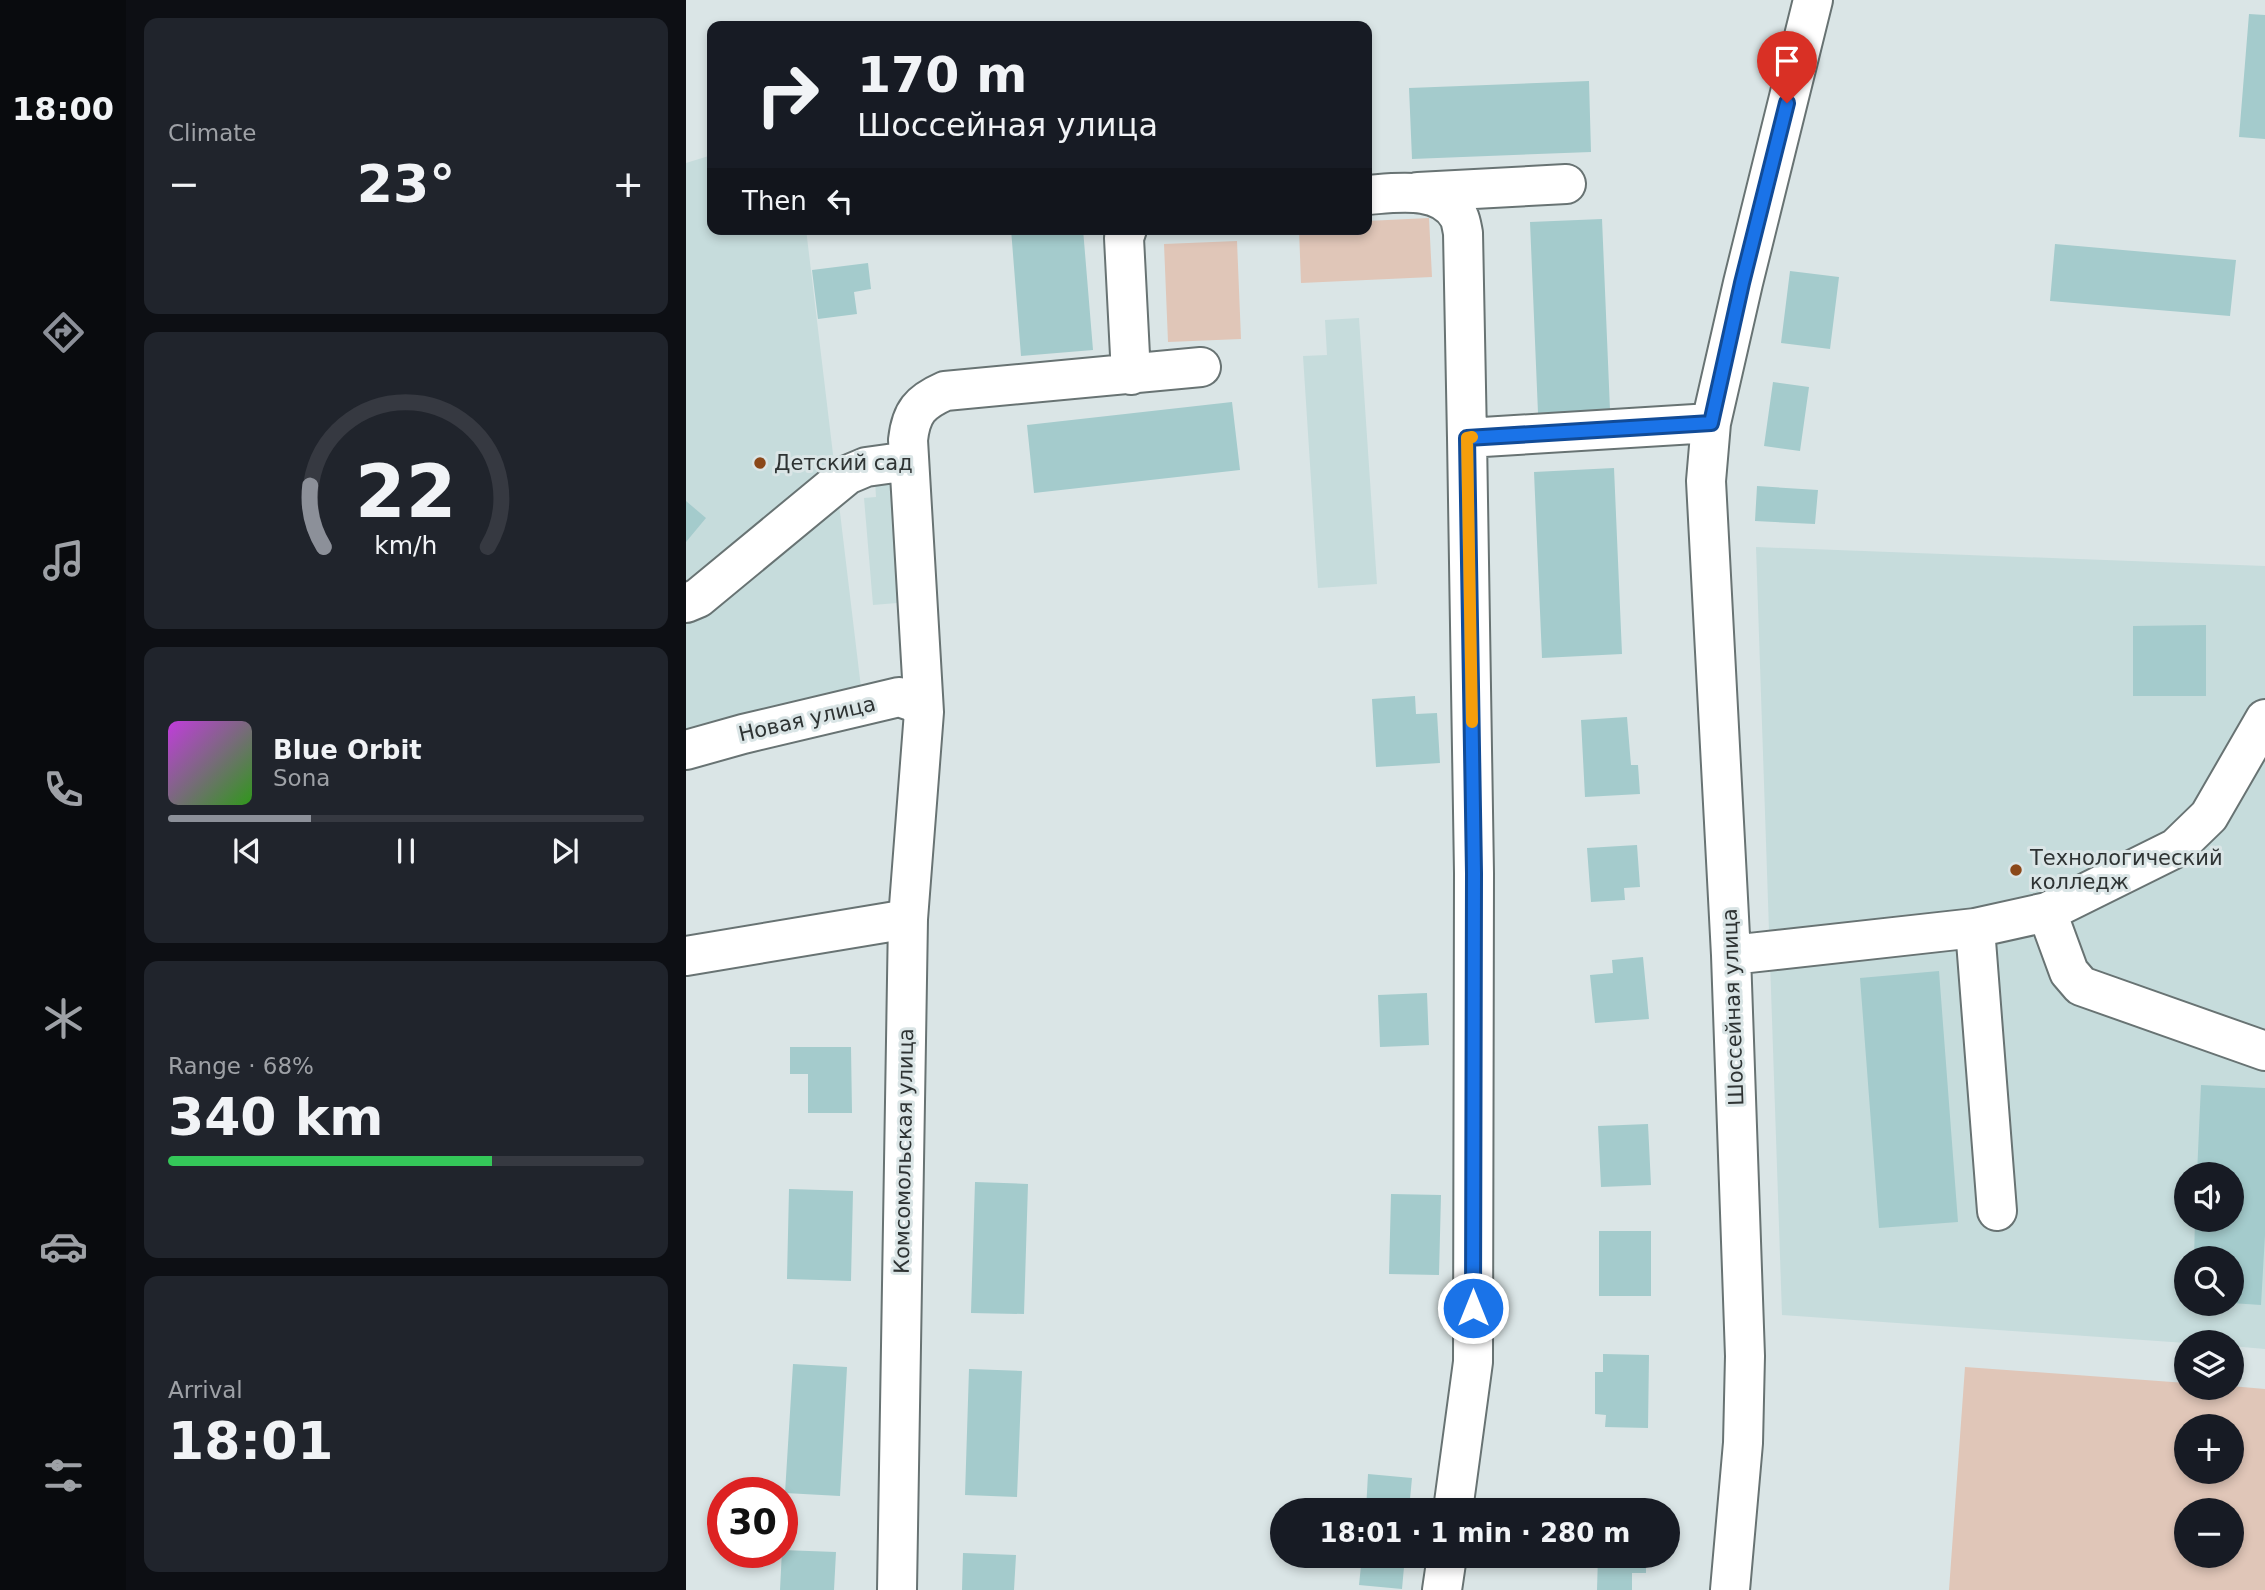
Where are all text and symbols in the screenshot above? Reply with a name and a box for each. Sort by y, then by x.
pin [1757,31,1817,103]
icon: arrive [1768,42,1806,80]
text: 170 m [857,47,1027,104]
icon: right [742,49,833,140]
text: 18:00 [12,90,114,128]
text: Шоссейная улица [857,106,1158,144]
text: Climate [168,120,257,146]
text: 23° [357,154,455,214]
text: − [168,162,200,206]
text: + [612,162,644,206]
icon: left [821,182,859,220]
text: Then [742,186,807,216]
icon: directions [39,308,88,357]
text: 22 [355,449,457,534]
place label: Детский сад [774,451,913,475]
marker: Детский сад [752,455,768,471]
text: km/h [374,530,438,559]
icon: music [39,536,88,585]
street label: Новая улица [736,692,878,746]
text: Blue Orbit [273,735,422,765]
icon: phone [39,765,88,814]
text: Sona [273,765,330,791]
icon: previous [228,832,266,870]
icon: pause [387,832,425,870]
icon: next [546,832,584,870]
place label: Технологический колледж [2029,846,2223,894]
marker: Технологический колледж [2008,862,2024,878]
street label: Шоссейная улица [1718,908,1748,1106]
icon: climate [39,994,88,1043]
street label: Комсомольская улица [890,1028,918,1274]
text: Range · 68% [168,1053,314,1079]
text: 340 km [168,1087,383,1147]
map controls [2174,1162,2244,1568]
button: sound [2174,1162,2244,1232]
icon: car [39,1222,88,1271]
button: search [2174,1246,2244,1316]
position arrow [1436,1271,1510,1345]
button: layers [2174,1330,2244,1400]
text: Arrival [168,1377,243,1403]
text: 18:01 [168,1411,334,1471]
button: + [2174,1414,2244,1484]
icon: filters [39,1451,88,1500]
speed limit sign: 30 [707,1477,798,1568]
button: − [2174,1498,2244,1568]
text: 18:01 · 1 min · 280 m [1320,1518,1630,1548]

